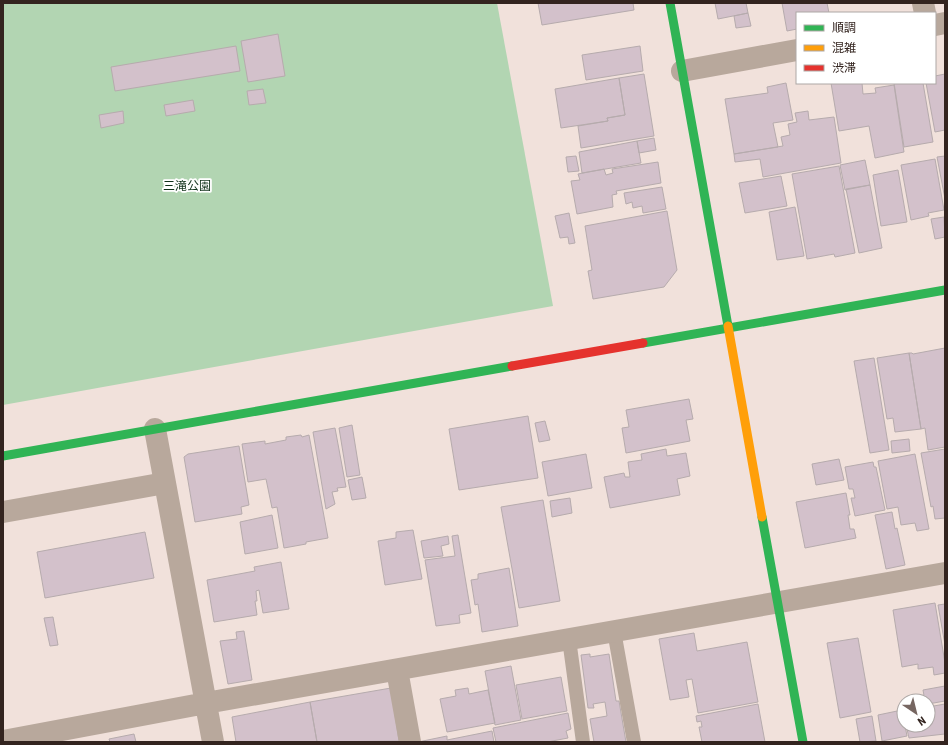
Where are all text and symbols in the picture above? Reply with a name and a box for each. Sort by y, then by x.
legend [796,12,936,84]
text: 順調 [832,21,856,35]
text: 混雑 [832,41,856,55]
text: 渋滞 [832,61,856,75]
park label: 三滝公園 [163,179,211,193]
north arrow [896,693,936,733]
text: N [915,714,928,728]

